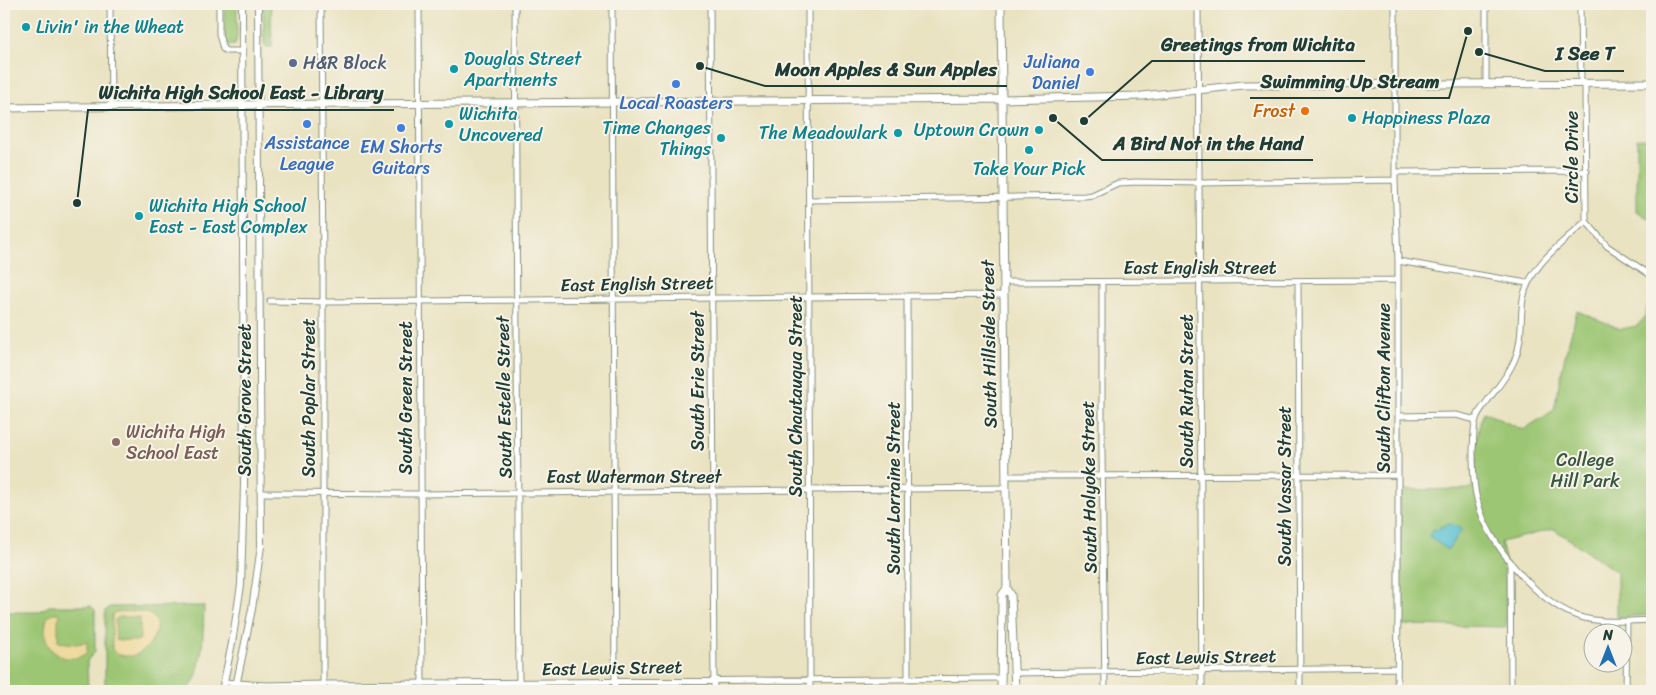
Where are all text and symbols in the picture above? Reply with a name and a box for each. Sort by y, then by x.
place label: Livin' in the Wheat [36,11,184,43]
marker: Livin' in the Wheat [20,21,32,33]
callout: Greetings from Wichita [1152,27,1365,61]
text: Greetings from Wichita [1160,28,1355,61]
callout: I See T [1545,37,1624,71]
text: I See T [1555,37,1616,70]
place label: Douglas Street Apartments [463,43,582,96]
place label: Juliana Daniel [1023,46,1081,99]
place label: H&R Block [303,47,387,79]
callout: Moon Apples & Sun Apples [765,52,1007,86]
text: Moon Apples & Sun Apples [774,53,998,86]
marker: H&R Block [287,57,299,69]
marker: Douglas Street Apartments [448,63,460,75]
callout: Swimming Up Stream [1250,64,1449,98]
text: Swimming Up Stream [1260,65,1440,98]
marker: Juliana Daniel [1084,66,1096,78]
callout: Wichita High School East - Library [88,76,394,110]
text: Wichita High School East - Library [99,76,385,109]
marker: Local Roasters [670,78,682,90]
place label: Local Roasters [619,87,733,119]
place label: Frost [1253,95,1296,127]
place label: Wichita Uncovered [459,98,543,151]
place label: Happiness Plaza [1362,102,1491,134]
marker: Frost [1299,105,1311,117]
street label: Circle Drive [1556,111,1588,203]
place label: Time Changes Things [602,112,712,165]
marker: Happiness Plaza [1346,112,1358,124]
place label: Uptown Crown [914,114,1029,146]
place label: The Meadowlark [759,117,888,149]
marker: Assistance League [301,118,313,130]
marker: Wichita Uncovered [443,118,455,130]
marker: EM Shorts Guitars [395,122,407,134]
marker: Uptown Crown [1033,124,1045,136]
callout: A Bird Not in the Hand [1102,126,1313,160]
place label: Assistance League [264,127,350,180]
marker: The Meadowlark [892,127,904,139]
text: A Bird Not in the Hand [1112,127,1305,160]
place label: EM Shorts Guitars [360,131,443,184]
marker: Time Changes Things [715,132,727,144]
marker: Take Your Pick [1023,144,1035,156]
place label: Take Your Pick [972,153,1086,185]
place label: Wichita High School East - East Complex [149,190,308,243]
marker: Wichita High School East - East Complex [133,210,145,222]
street label: East English Street [1123,252,1277,284]
street label: South Hillside Street [972,259,1006,428]
street label: East English Street [560,267,714,301]
street label: South Chautauqua Street [780,295,812,497]
street label: South Clifton Avenue [1368,303,1400,473]
street label: South Erie Street [682,310,714,451]
street label: South Rutan Street [1171,314,1203,468]
street label: South Estelle Street [487,315,521,479]
street label: South Poplar Street [293,318,325,478]
street label: South Green Street [390,321,422,475]
street label: South Grove Street [229,324,261,476]
street label: South Holyoke Street [1071,400,1107,574]
street label: South Lorraine Street [878,401,910,575]
street label: South Vassar Street [1269,406,1301,566]
place label: Wichita High School East [126,416,225,469]
marker: Wichita High School East [110,436,122,448]
park label: College Hill Park [1550,444,1620,497]
street label: East Waterman Street [546,461,722,493]
north arrow [1584,622,1634,672]
text: N [1602,623,1613,648]
street label: East Lewis Street [1135,640,1277,674]
street label: East Lewis Street [541,651,683,685]

